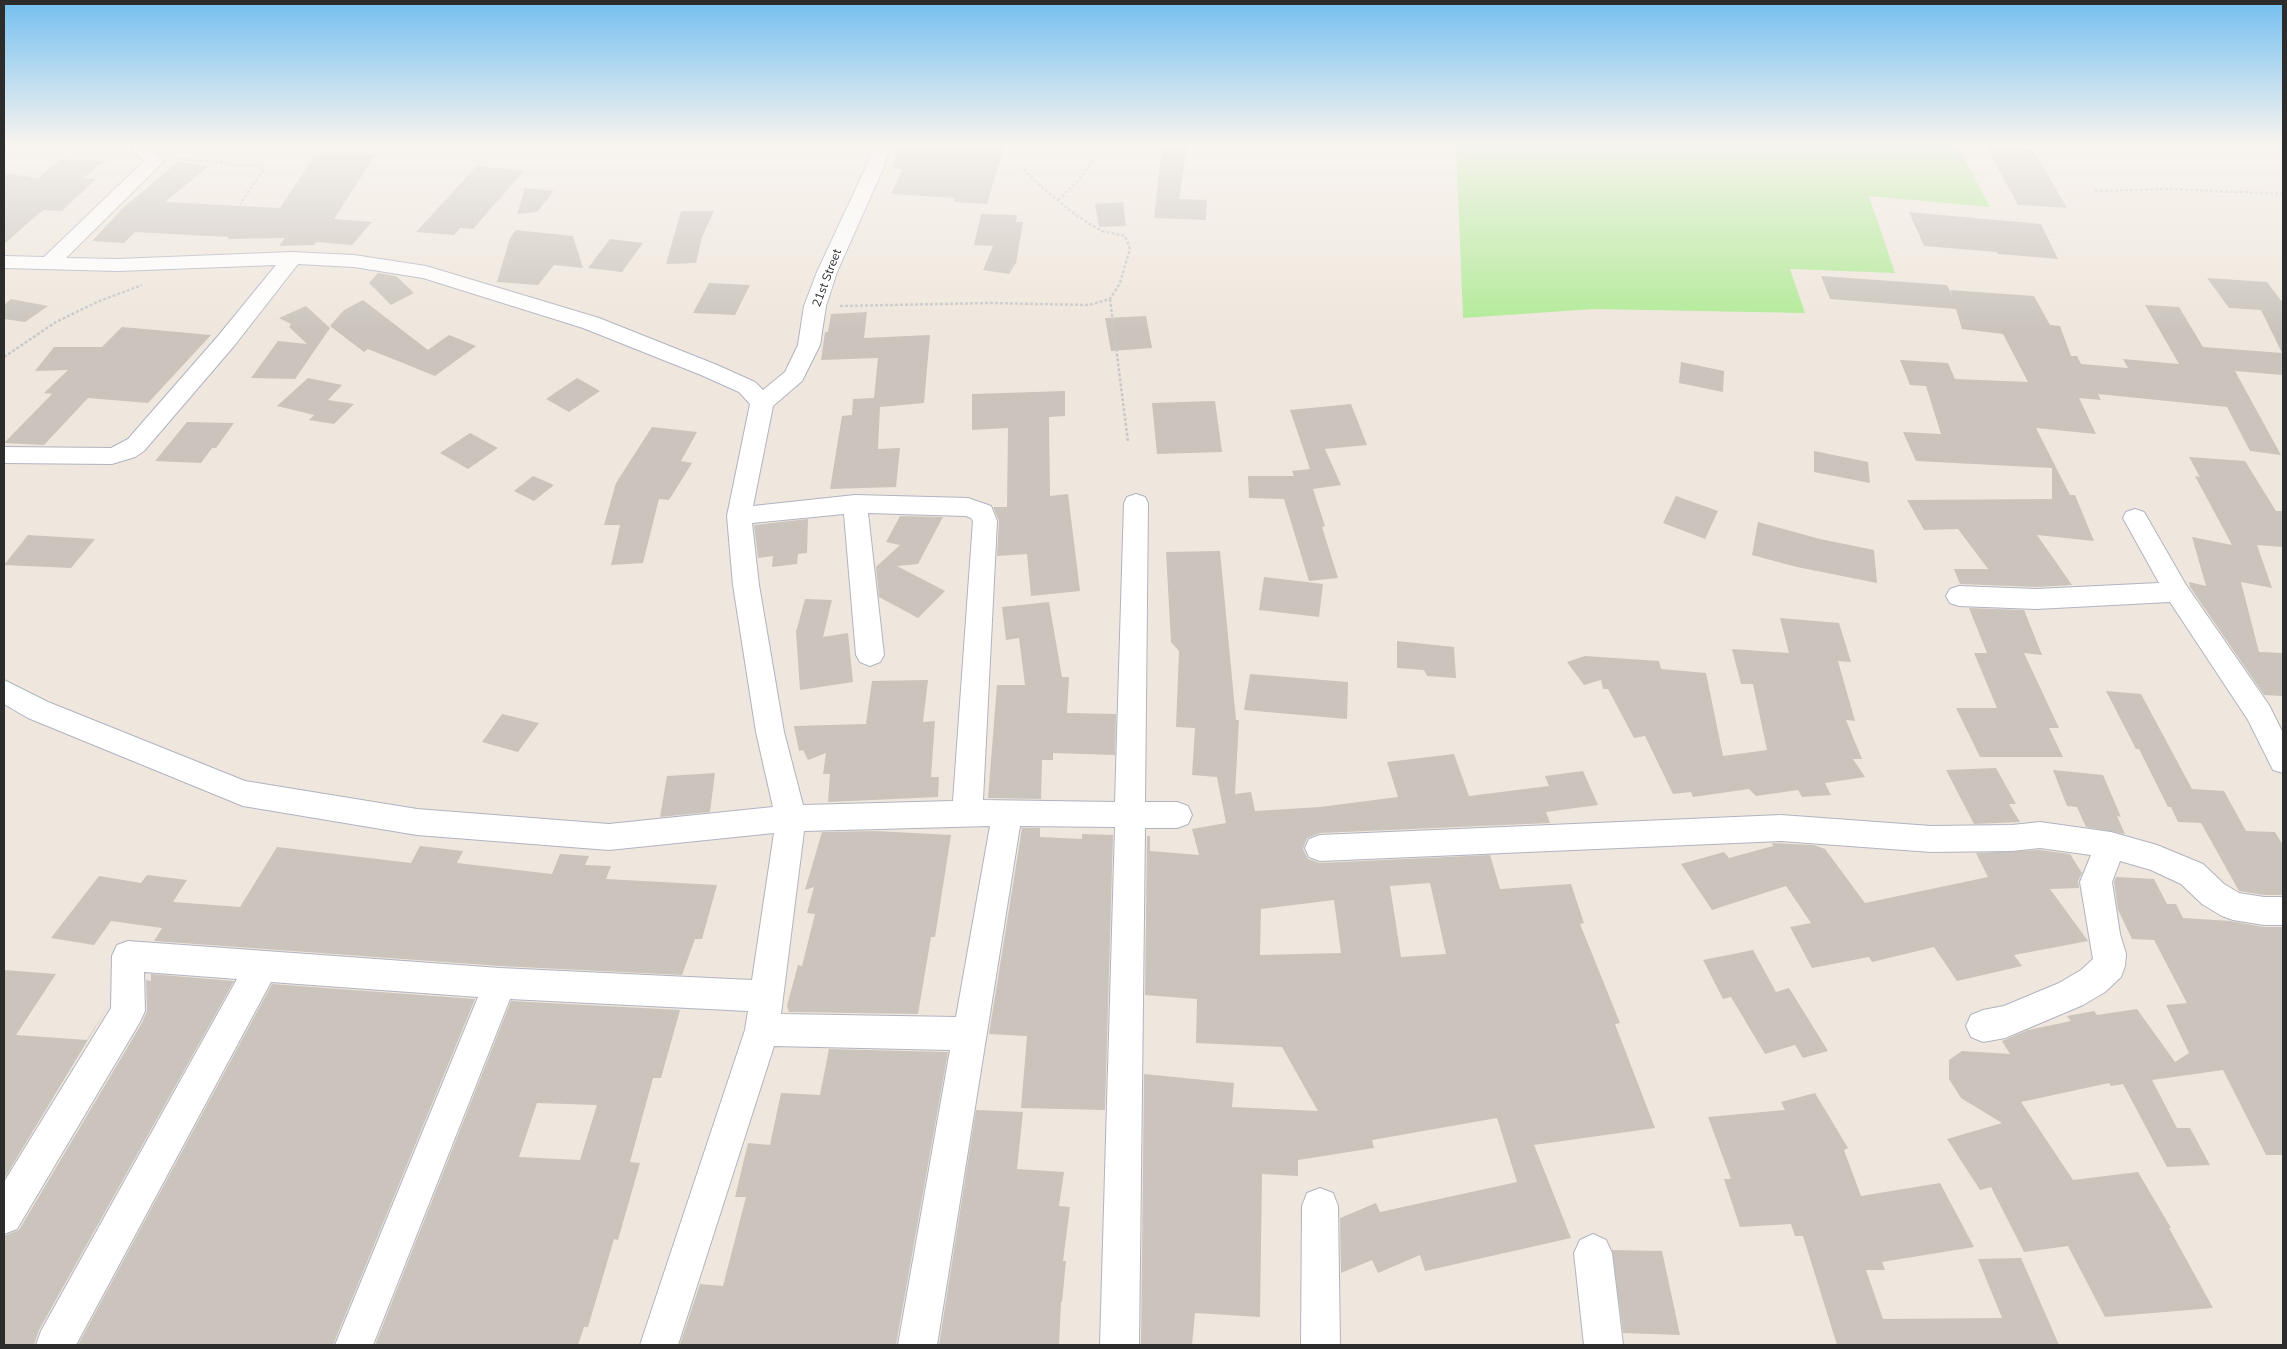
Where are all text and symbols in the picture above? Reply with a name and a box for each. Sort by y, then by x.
street label: 21st Street [809,247,845,309]

